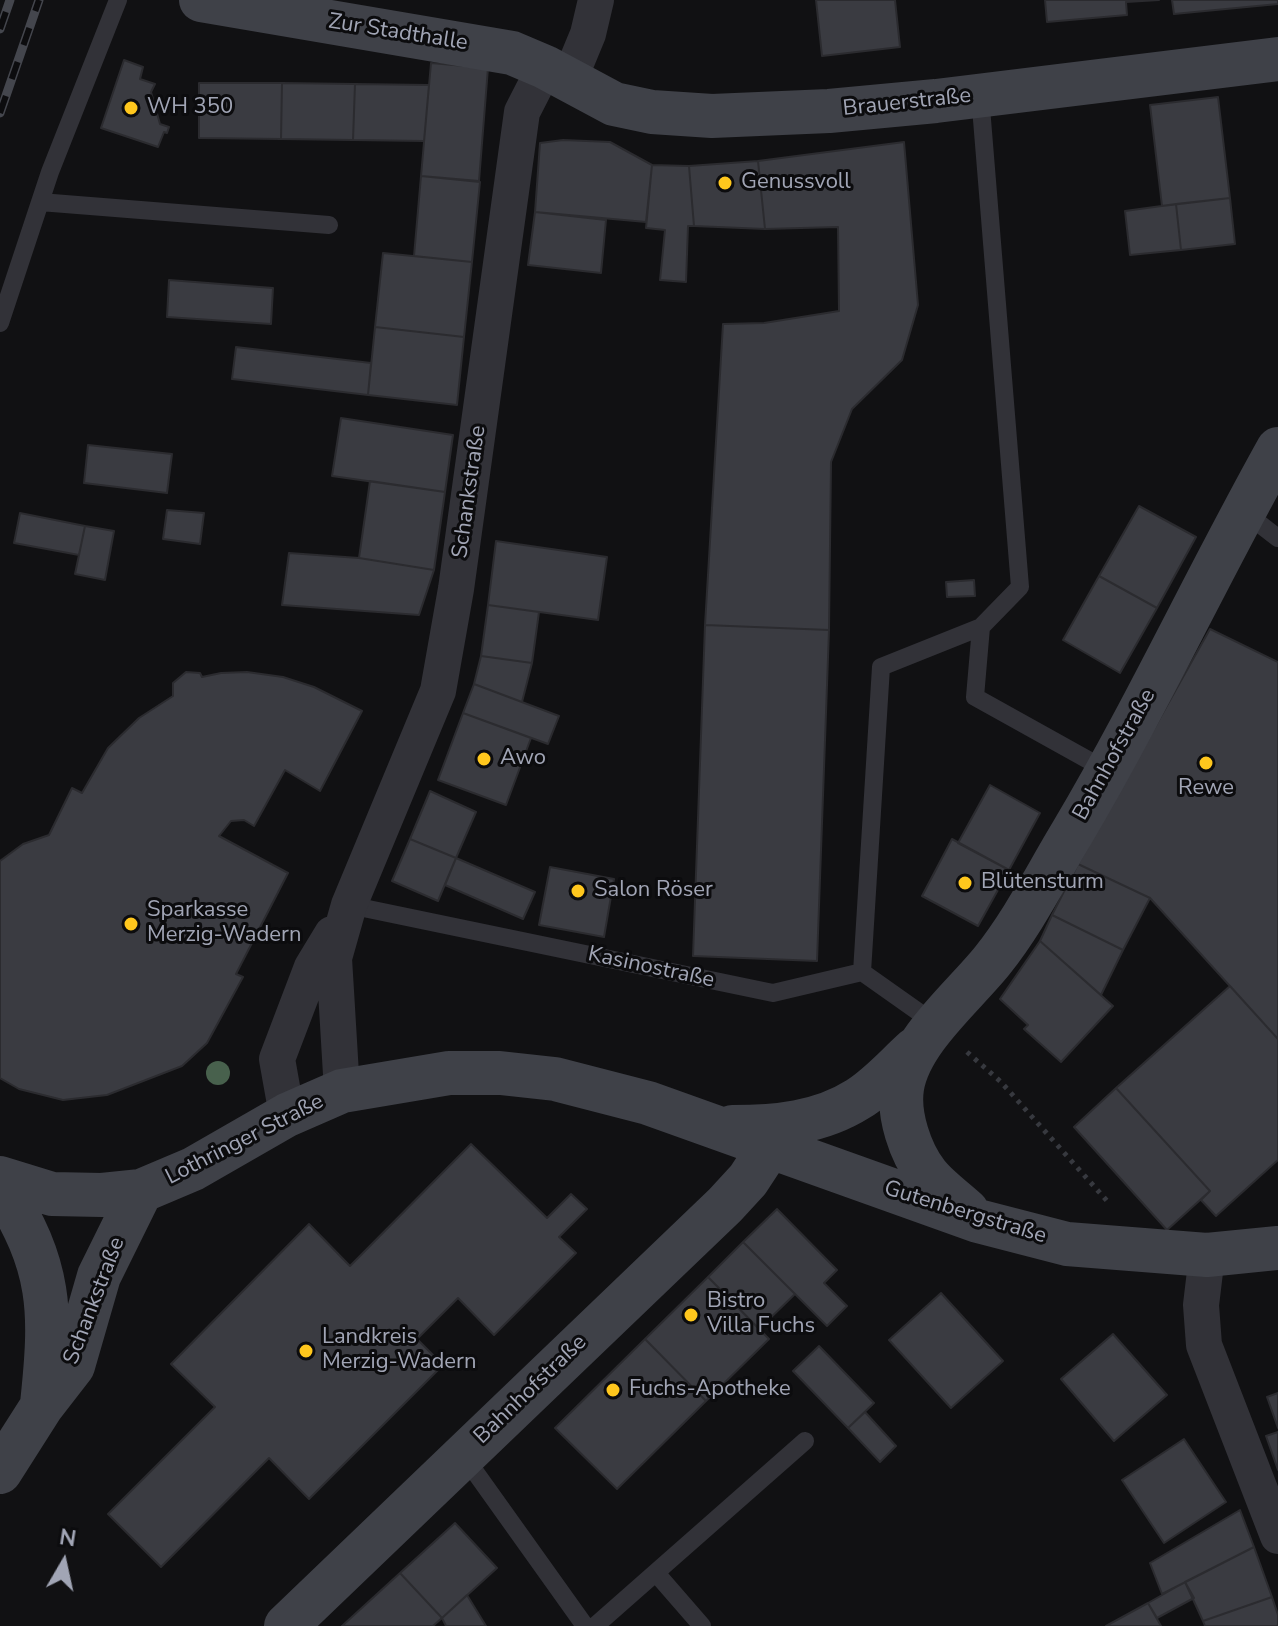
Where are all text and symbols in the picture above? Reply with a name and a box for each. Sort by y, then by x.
street label: Zur Stadthalle [326,9,470,57]
street label: Brauerstraße [842,83,972,123]
place label: WH 350 [147,95,233,121]
marker: WH 350 [122,99,140,117]
place label: Genussvoll [741,170,851,196]
marker: Genussvoll [716,174,734,192]
street label: Schankstraße [448,424,492,560]
street label: Bahnhofstraße [1068,685,1162,825]
place label: Awo [500,746,546,772]
marker: Awo [475,750,493,768]
marker: Rewe [1197,754,1215,772]
place label: Rewe [1178,776,1234,802]
place label: Blütensturm [981,870,1104,896]
marker: Blütensturm [956,874,974,892]
place label: Salon Röser [594,878,713,904]
marker: Salon Röser [569,882,587,900]
place label: Sparkasse Merzig-Wadern [147,898,301,950]
marker: Sparkasse Merzig-Wadern [122,915,140,933]
street label: Kasinostraße [585,942,717,994]
street label: Lothringer Straße [162,1089,328,1191]
street label: Gutenbergstraße [881,1176,1049,1250]
street label: Schankstraße [59,1234,131,1368]
place label: Bistro Villa Fuchs [707,1289,815,1340]
marker: Bistro Villa Fuchs [682,1306,700,1324]
place label: Landkreis Merzig-Wadern [322,1325,476,1376]
street label: Bahnhofstraße [469,1330,593,1450]
marker: Landkreis Merzig-Wadern [297,1342,315,1360]
place label: Fuchs-Apotheke [629,1377,791,1403]
marker: Fuchs-Apotheke [604,1381,622,1399]
north arrow [24,1522,104,1602]
text: N [57,1522,78,1554]

